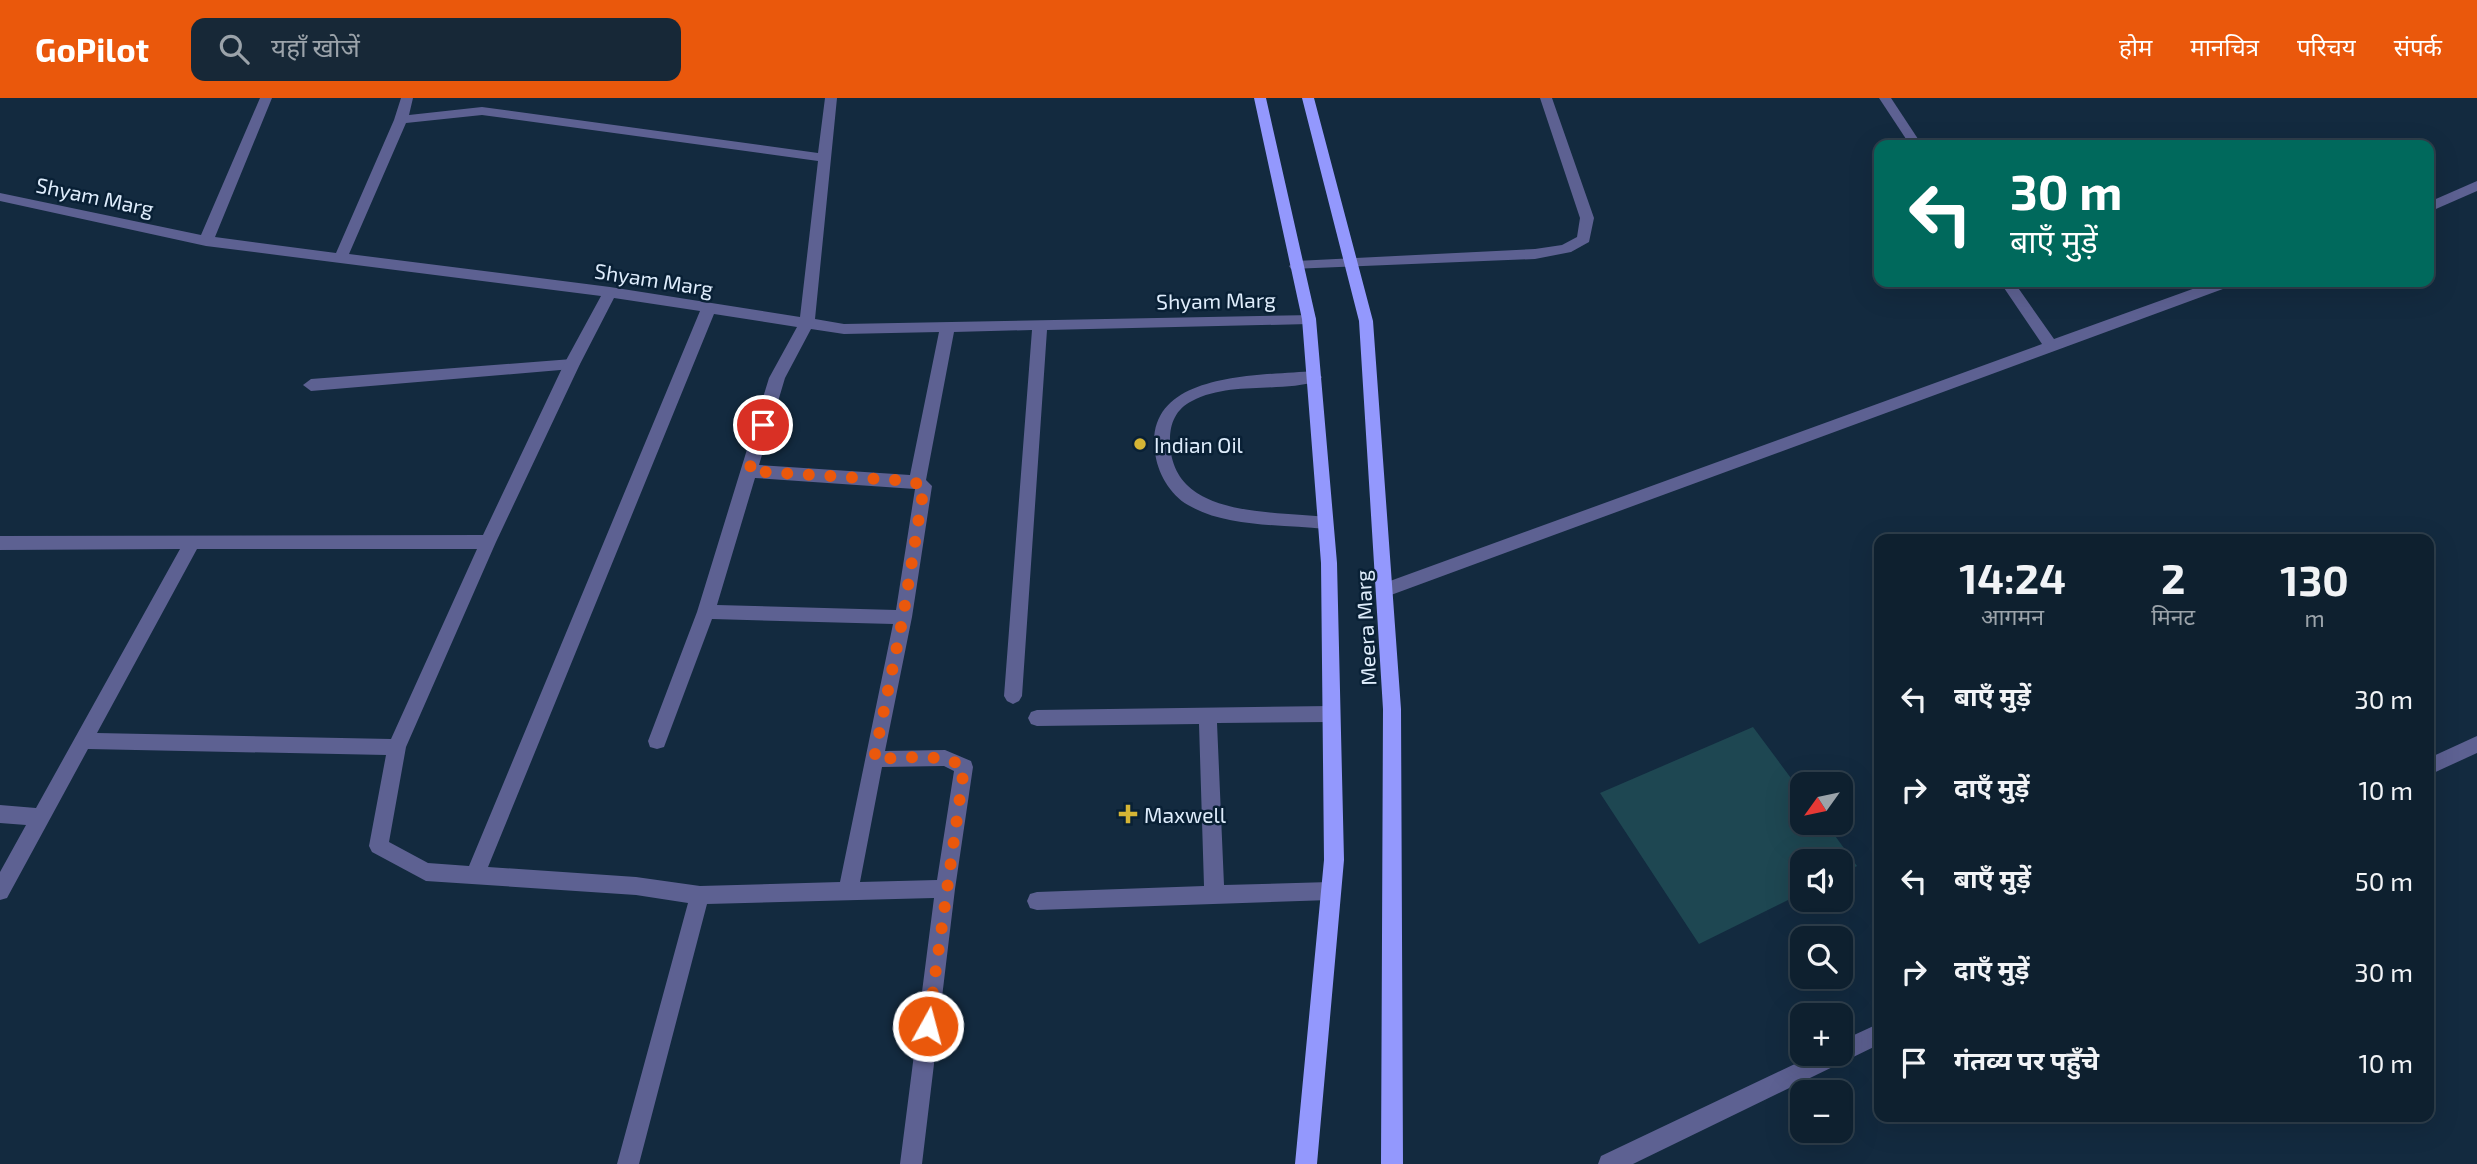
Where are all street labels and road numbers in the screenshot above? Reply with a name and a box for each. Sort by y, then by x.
street label: Shyam Marg [34,171,156,221]
street label: Shyam Marg [593,257,715,301]
street label: Shyam Marg [1156,286,1276,314]
street label: Meera Marg [1349,569,1381,686]

